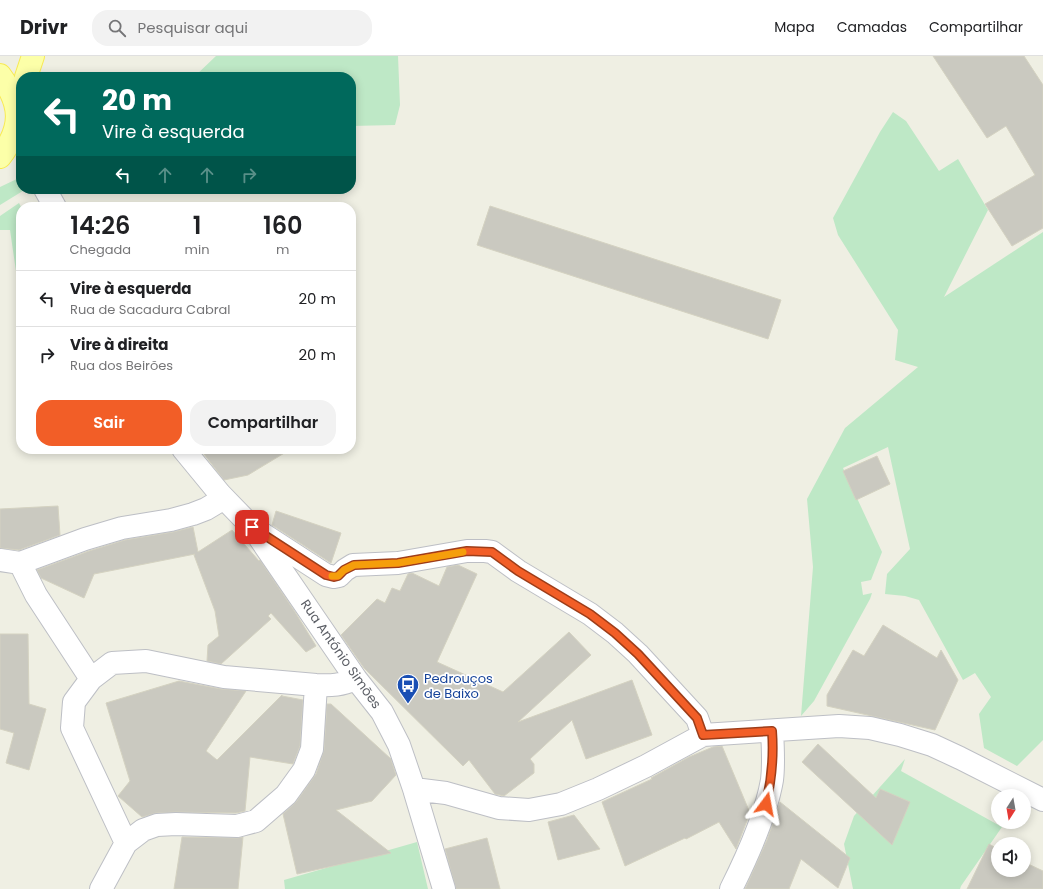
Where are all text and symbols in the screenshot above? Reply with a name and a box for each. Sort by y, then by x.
search box [92,10,372,46]
text: Drivr [20,14,68,41]
icon: search [106,17,128,39]
text: Pesquisar aqui [138,17,248,38]
text: Mapa [774,17,815,37]
text: Camadas [837,17,907,37]
text: Compartilhar [929,17,1023,37]
text: 20 m [102,81,172,120]
icon: left [36,88,88,140]
text: Vire à esquerda [102,119,245,144]
icon: left [112,164,134,186]
icon: ahead [154,164,176,186]
icon: ahead [196,164,218,186]
icon: right [238,164,260,186]
text: 14:26 [70,209,130,242]
text: 1 [193,209,201,242]
text: 160 [263,209,303,242]
text: Chegada [69,240,131,259]
text: min [185,240,209,259]
text: m [276,240,289,259]
text: Vire à esquerda [70,278,192,299]
icon: left [36,288,58,310]
text: 20 m [298,288,336,309]
text: Rua de Sacadura Cabral [70,300,231,319]
text: Vire à direita [70,334,169,355]
icon: right [36,344,58,366]
text: 20 m [298,344,336,365]
text: Rua dos Beirões [70,356,173,375]
button: Sair [36,400,182,446]
button: Compartilhar [190,400,336,446]
pin [235,510,269,544]
icon: arrive [241,516,263,538]
street label: Rua António Simões [296,596,386,713]
place label: Pedrouços de Baixo [424,669,493,703]
bus stop icon: Pedrouços de Baixo [395,672,421,705]
position arrow [745,783,787,825]
north arrow [991,789,1031,829]
map controls [991,789,1031,877]
button: sound [991,837,1031,877]

